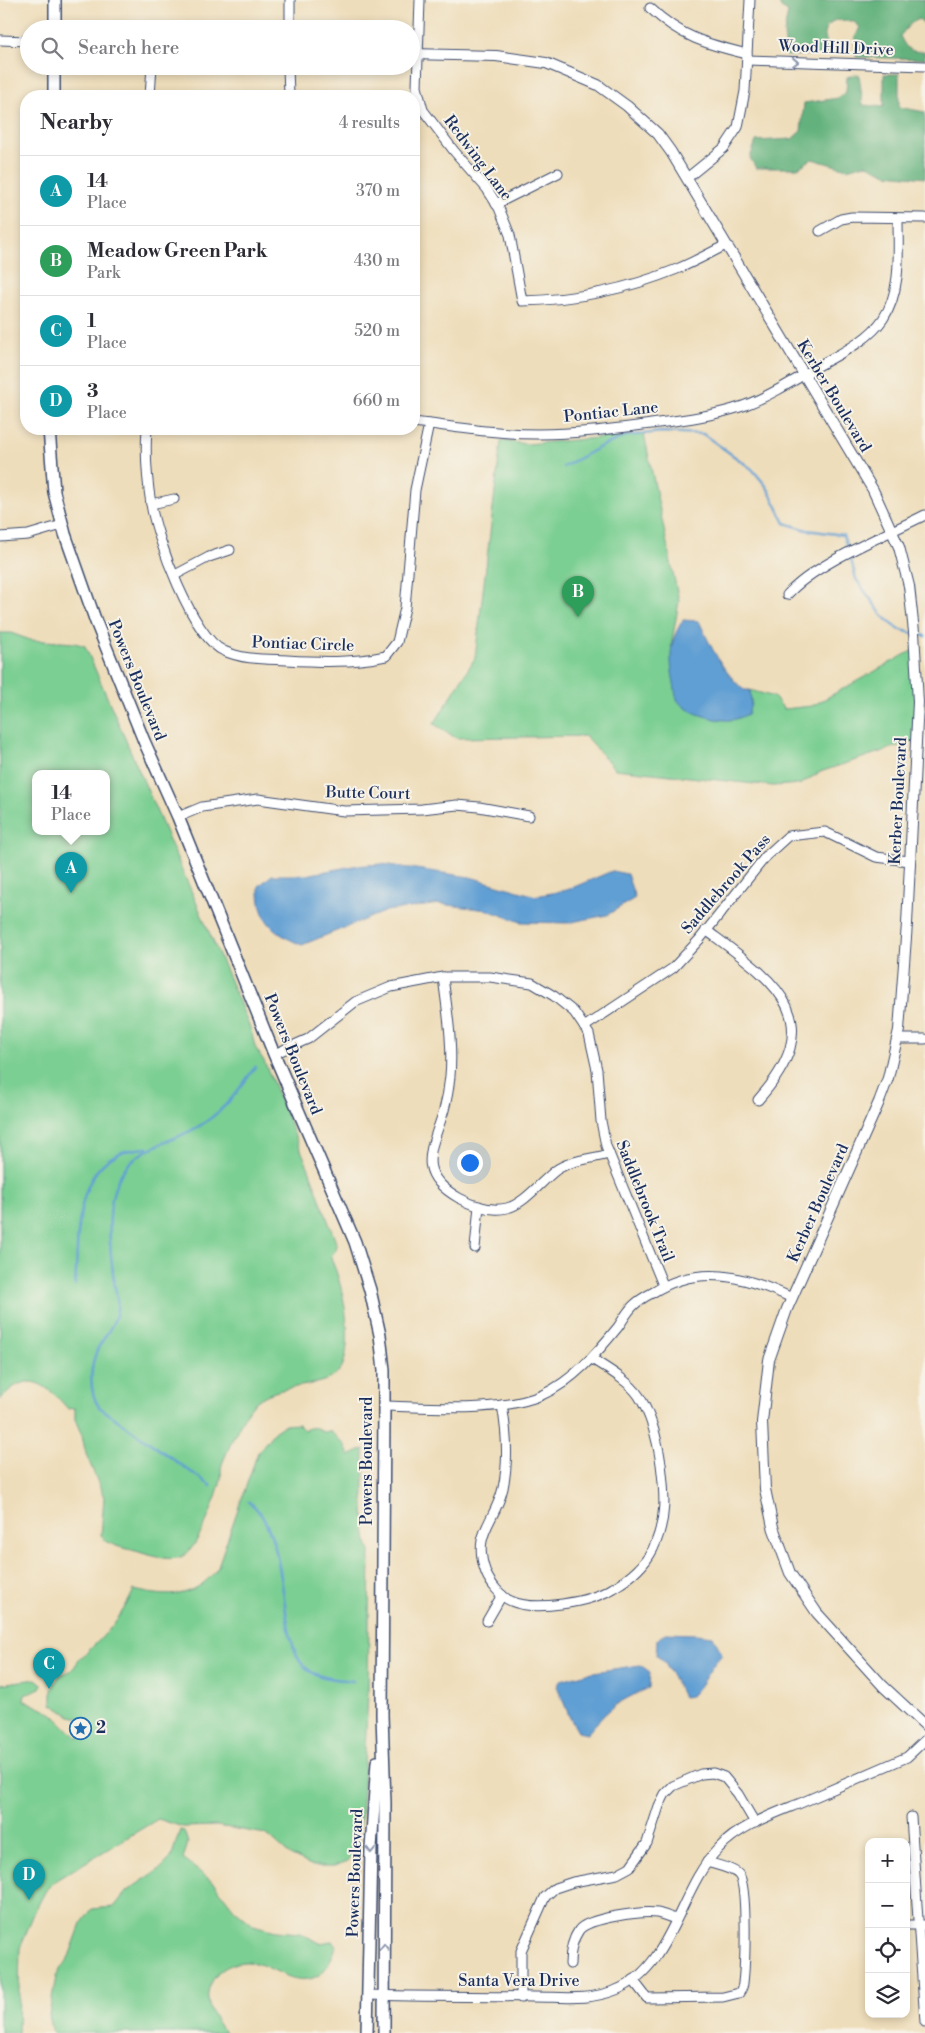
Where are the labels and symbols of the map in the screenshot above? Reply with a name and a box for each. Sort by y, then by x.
street label: Wood Hill Drive [777,36,894,60]
one-way arrow [792,56,800,67]
street label: Redwing Lane [439,111,517,205]
street label: Kerber Boulevard [793,336,875,456]
street label: Pontiac Lane [563,397,659,427]
pin: B [562,576,594,617]
street label: Powers Boulevard [104,617,170,743]
street label: Pontiac Circle [251,632,355,656]
street label: Kerber Boulevard [885,737,911,865]
street label: Butte Court [324,782,411,804]
street label: Saddlebrook Pass [677,830,775,938]
pin: A [55,852,87,893]
street label: Powers Boulevard [260,991,326,1117]
street label: Saddlebrook Trail [612,1137,679,1265]
street label: Kerber Boulevard [783,1141,853,1265]
your location [457,1150,483,1176]
street label: Powers Boulevard [357,1397,377,1525]
pin: C [33,1648,65,1689]
place icon: 2 [68,1716,92,1740]
place label: 2 [96,1718,106,1738]
street label: Powers Boulevard [343,1808,367,1938]
one-way arrow [365,1846,376,1854]
pin: D [13,1859,45,1900]
one-way arrow [379,1943,389,1950]
street label: Santa Vera Drive [458,1971,580,1991]

